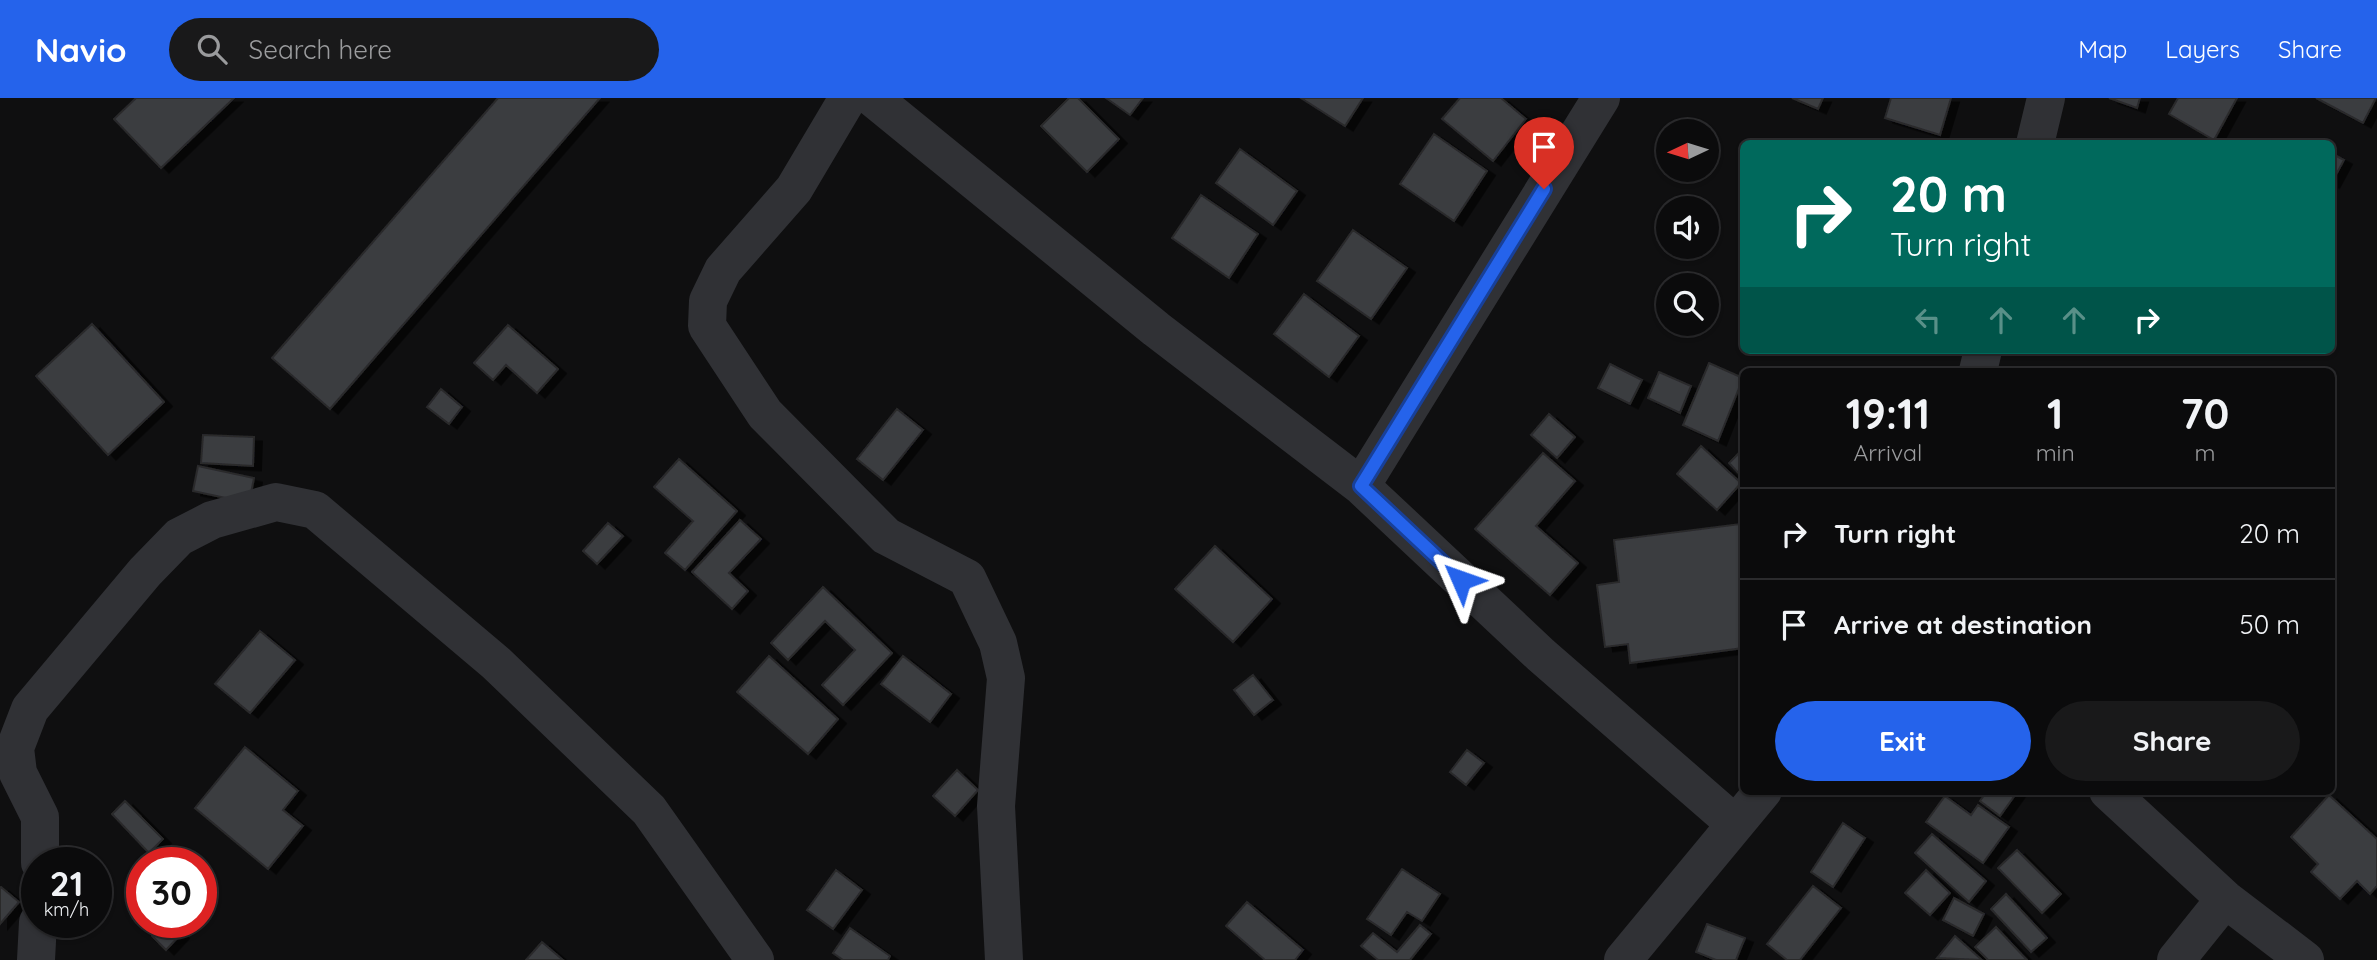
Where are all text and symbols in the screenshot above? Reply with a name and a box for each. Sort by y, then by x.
search box [169,18,659,81]
text: Navio [35,29,127,70]
icon: search [193,30,231,68]
text: Search here [249,33,392,66]
text: Map [2078,34,2127,64]
text: Layers [2165,34,2240,64]
text: Share [2278,34,2342,64]
pin [1514,117,1574,189]
north arrow [1656,119,1718,182]
map controls [1656,119,1719,336]
icon: arrive [1525,128,1563,166]
text: 20 m [1890,163,2007,224]
icon: right [1775,168,1866,259]
button: sound [1656,196,1719,259]
text: Turn right [1890,224,2031,264]
button: search [1656,273,1719,336]
icon: left [1909,301,1947,339]
icon: ahead [1982,301,2020,339]
icon: ahead [2055,301,2093,339]
icon: right [2128,301,2166,339]
text: 19:11 [1846,387,1930,440]
text: 1 [2047,387,2063,440]
text: 70 [2180,387,2229,440]
text: Arrival [1853,438,1922,467]
text: min [2036,438,2075,467]
text: m [2194,438,2215,467]
icon: right [1775,515,1813,553]
text: Turn right [1834,517,1956,550]
text: 20 m [2239,517,2300,550]
position arrow [1424,543,1498,617]
icon: arrive [1775,606,1813,644]
text: Arrive at destination [1834,608,2092,641]
text: 50 m [2240,608,2300,641]
button: Exit [1775,701,2031,781]
button: Share [2045,701,2300,781]
speed limit sign: 30 [126,847,217,938]
text: 21 [50,861,83,905]
text: km/h [44,898,89,921]

